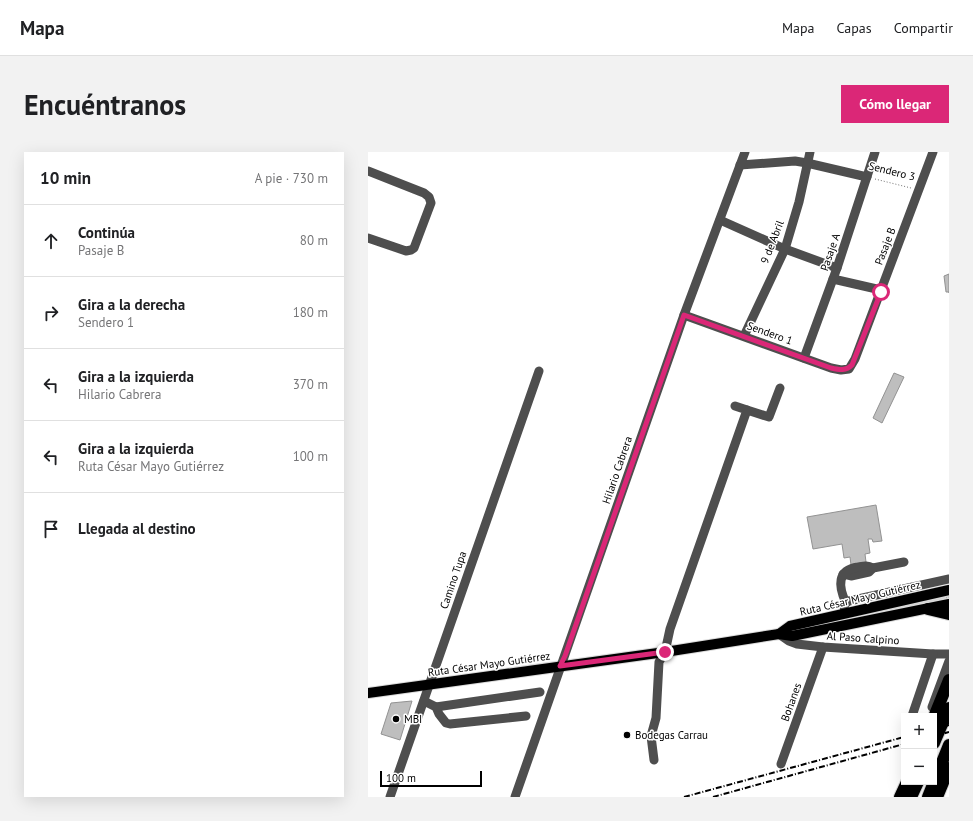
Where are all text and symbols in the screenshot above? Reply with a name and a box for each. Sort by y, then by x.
text: Mapa [20,16,64,40]
text: Mapa [782,19,815,37]
text: Capas [837,19,872,37]
text: Compartir [894,19,953,37]
button: Cómo llegar [841,85,949,123]
text: Encuéntranos [24,86,186,123]
street label: Sendero 3 [867,158,917,184]
text: 10 min [40,167,91,189]
text: A pie · 730 m [255,170,328,187]
street label: 9 de Abril [757,218,787,266]
text: Continúa [78,223,135,242]
street label: Pasaje B [871,225,899,267]
icon: ahead [40,230,62,252]
street label: Pasaje A [817,231,843,273]
text: 80 m [300,232,328,249]
text: Pasaje B [78,242,124,259]
route start [872,283,890,301]
text: Gira a la derecha [78,295,185,314]
icon: right [40,302,62,324]
text: 180 m [293,304,328,321]
text: Sendero 1 [78,314,134,331]
street label: Sendero 1 [745,318,795,348]
text: Gira a la izquierda [78,367,194,386]
icon: left [40,374,62,396]
text: 370 m [293,376,328,393]
text: Hilario Cabrera [78,386,161,403]
street label: Hilario Cabrera [599,434,635,506]
text: Gira a la izquierda [78,439,194,458]
icon: left [40,446,62,468]
text: 100 m [293,448,328,465]
text: Ruta César Mayo Gutiérrez [78,458,224,475]
icon: arrive [40,518,62,540]
text: Llegada al destino [78,519,196,538]
street label: Camino Tupa [437,549,469,611]
street label: Ruta César Mayo Gutiérrez [798,577,922,619]
street label: Al Paso Calpino [826,628,900,648]
route end [656,643,674,661]
street label: Ruta César Mayo Gutiérrez [427,648,551,680]
street label: Bohanes [778,680,805,723]
place label: MBI [404,712,422,726]
map controls [901,713,937,785]
button: + [901,713,937,749]
marker: MBI [391,714,401,724]
place label: Bodegas Carrau [635,728,708,742]
marker: Bodegas Carrau [622,730,632,740]
button: − [901,749,937,785]
scale bar [380,769,482,788]
text: 100 m [386,771,416,785]

